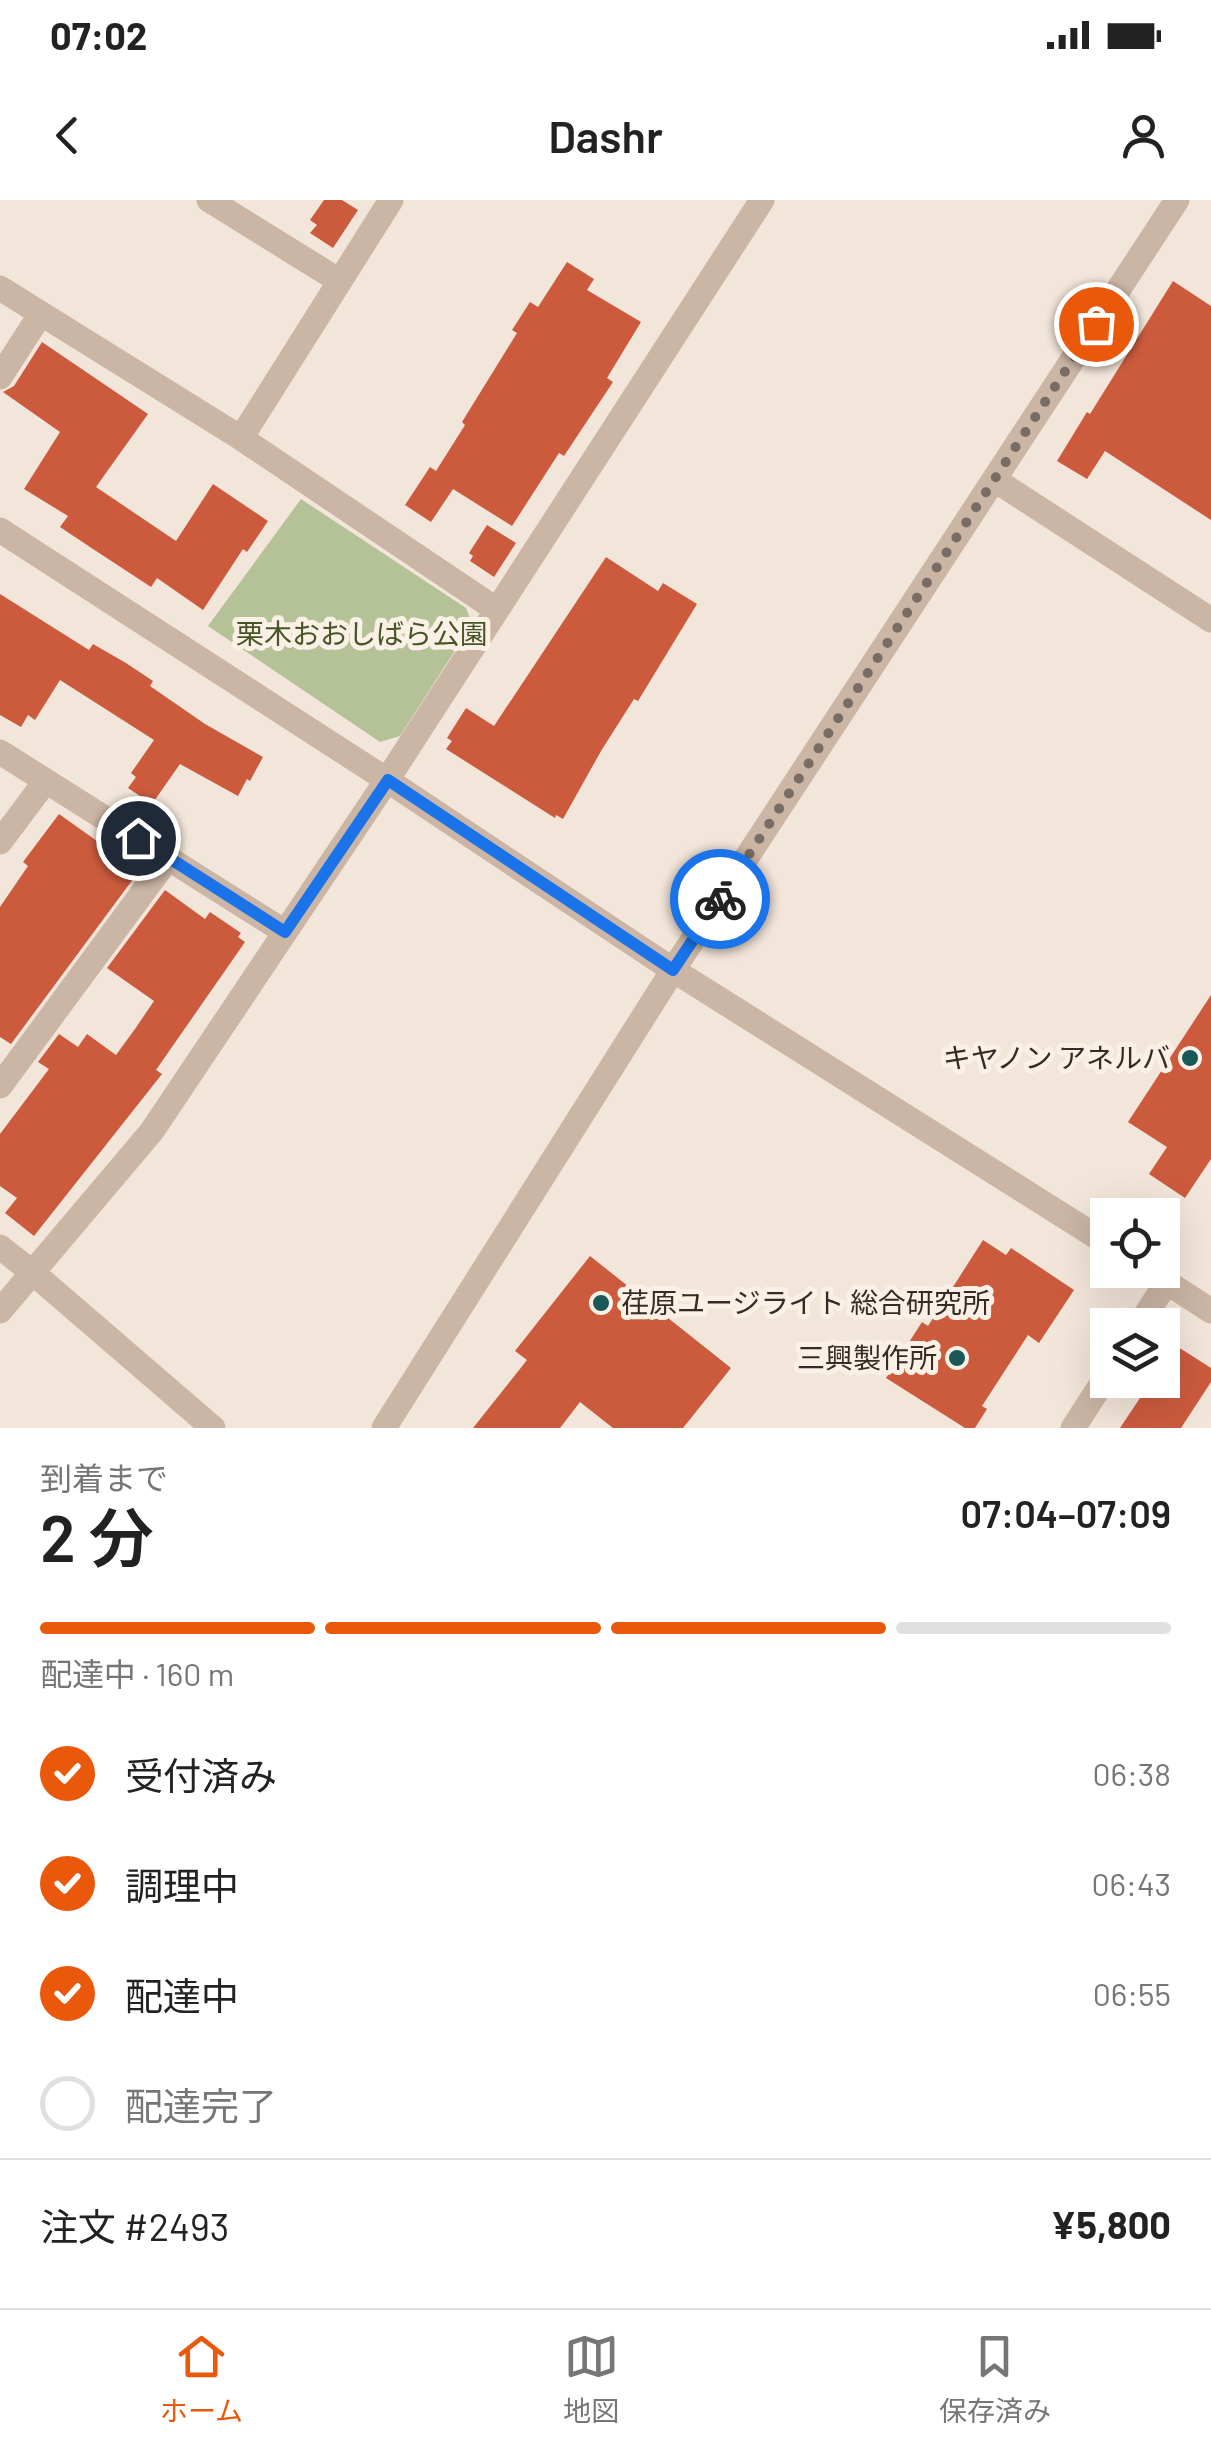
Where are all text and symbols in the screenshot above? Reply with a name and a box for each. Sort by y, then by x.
text: 07:02 [50,12,147,58]
icon: back [40,108,95,163]
text: Dashr [548,108,663,162]
icon: person [1116,108,1171,163]
pin [1054,282,1139,367]
icon: bag [1069,297,1124,352]
park label: 栗木おおしばら公園 [236,616,488,650]
pin [96,796,181,881]
icon: home [111,811,166,866]
courier [670,849,770,949]
icon: bike [693,872,748,927]
place label: キヤノン アネルバ [943,1040,1170,1074]
marker: キヤノン アネルバ [1179,1047,1201,1069]
map controls [1090,1198,1180,1398]
button: locate [1090,1198,1180,1288]
place label: 荏原ユージライト 総合研究所 [621,1285,990,1319]
marker: 荏原ユージライト 総合研究所 [590,1292,612,1314]
button: layers [1090,1308,1180,1398]
place label: 三興製作所 [797,1340,937,1374]
marker: 三興製作所 [946,1347,968,1369]
text: 到着まで [40,1458,168,1496]
text: 07:04–07:09 [961,1490,1171,1536]
text: 2 分 [40,1497,154,1575]
text: 配達中 · 160 m [40,1654,234,1692]
icon: check [40,1746,95,1801]
text: 受付済み [125,1752,277,1798]
text: 06:38 [1092,1754,1171,1792]
icon: check [40,1856,95,1911]
text: 調理中 [125,1862,239,1908]
text: 06:43 [1091,1864,1171,1902]
icon: check [40,1966,95,2021]
text: 配達中 [125,1972,239,2018]
text: 06:55 [1093,1974,1171,2012]
text: 配達完了 [125,2082,277,2128]
text: ¥5,800 [1051,2201,1171,2247]
text: 注文 #2493 [40,2203,229,2249]
tab: ホーム [160,2329,243,2429]
tab: 地図 [563,2329,619,2429]
tab: 保存済み [939,2329,1051,2429]

